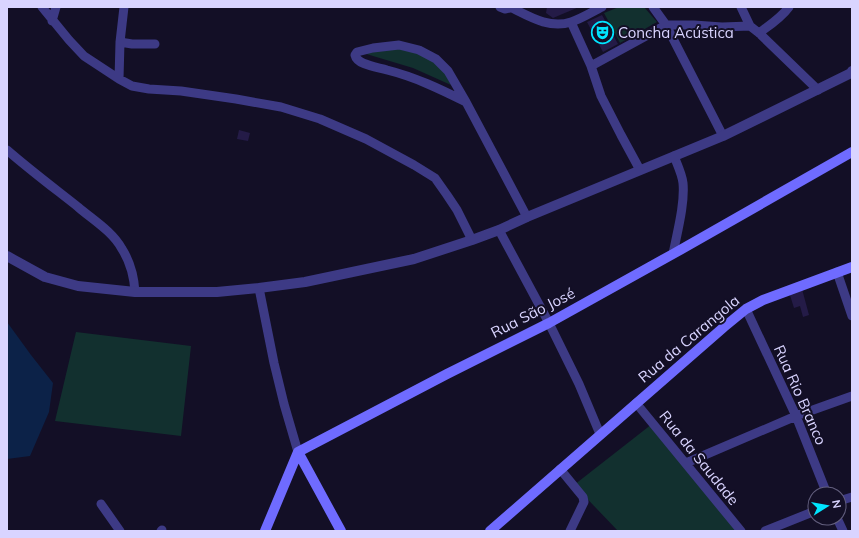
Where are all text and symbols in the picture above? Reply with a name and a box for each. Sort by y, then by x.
theatre icon: Concha Acústica [589,20,615,46]
place label: Concha Acústica [618,23,734,42]
street label: Rua São José [488,283,578,342]
street label: Rua da Carangola [634,291,743,386]
street label: Rua Rio Branco [770,342,831,448]
street label: Rua da Saudade [655,407,743,509]
north arrow [807,486,847,526]
text: N [829,499,844,510]

